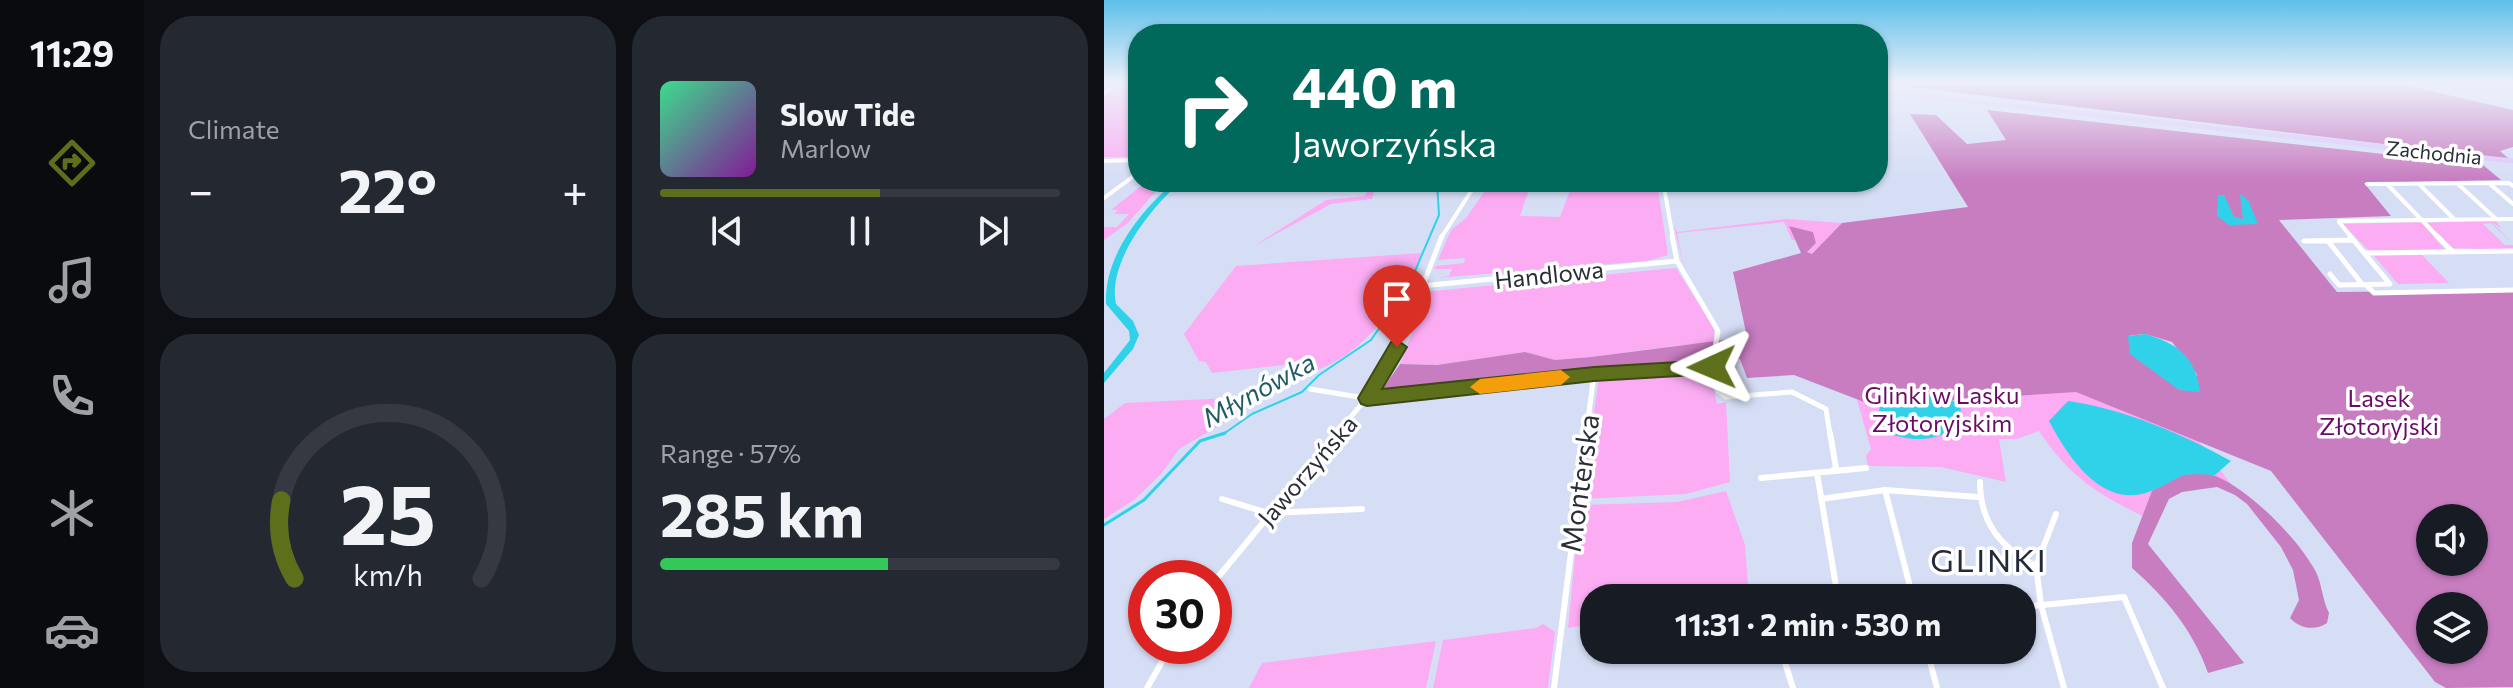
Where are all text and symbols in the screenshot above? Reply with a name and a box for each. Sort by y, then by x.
text: 11:29 [30,30,114,74]
text: 440 m [1292,51,1457,120]
icon: right [1160,56,1264,160]
text: Slow Tide [780,95,915,132]
text: Climate [188,113,280,144]
text: Jaworzyńska [1292,120,1497,164]
text: Marlow [780,132,871,163]
icon: directions [44,135,100,191]
street label: Zachodnia [2385,135,2483,169]
text: 22° [338,152,437,225]
text: − [188,162,213,216]
text: + [562,162,588,216]
icon: previous [705,209,749,253]
icon: pause [838,209,882,253]
icon: next [971,209,1015,253]
icon: music [44,252,100,308]
street label: Handlowa [1493,254,1605,294]
pin [1363,265,1431,347]
icon: arrive [1375,277,1419,321]
position arrow [1670,325,1754,409]
water label: Młynówka [1196,345,1320,433]
icon: phone [44,368,100,424]
park label: Glinki w Lasku Złotoryjskim [1865,380,2019,437]
park label: Lasek Złotoryjski [2319,383,2439,440]
street label: Jaworzyńska [1251,409,1363,531]
street label: Monterska [1553,412,1605,554]
text: Range · 57% [660,437,801,468]
text: 25 [340,460,436,562]
text: 285 km [660,476,864,549]
icon: climate [44,485,100,541]
map controls [2416,504,2488,664]
button: sound [2416,504,2488,576]
district label: GLINKI [1930,539,2048,579]
text: km/h [353,557,423,592]
speed limit sign: 30 [1128,560,1232,664]
button: layers [2416,592,2488,664]
icon: car [44,602,100,658]
text: 11:31 · 2 min · 530 m [1675,605,1941,642]

